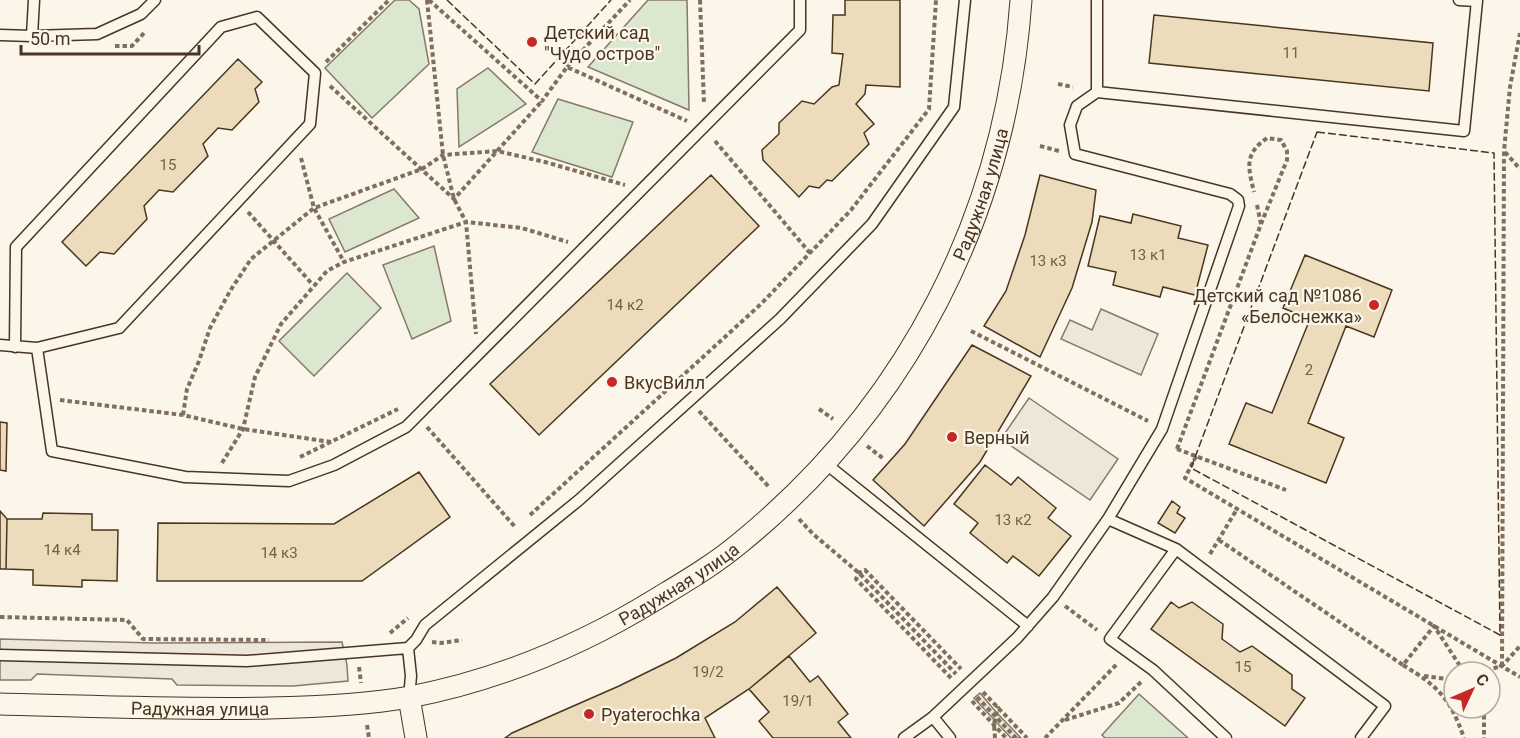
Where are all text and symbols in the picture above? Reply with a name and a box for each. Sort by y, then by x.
scale bar [21,18,200,56]
place label: Детский сад "Чудо остров" [544,22,660,64]
text: 50 m [30,28,70,49]
marker: Детский сад "Чудо остров" [525,35,539,49]
house number: 11 [1283,44,1299,62]
street label: Радужная улица [948,126,1012,263]
house number: 15 [160,156,176,174]
house number: 13 к1 [1129,246,1167,264]
house number: 13 к3 [1029,252,1067,270]
place label: Детский сад №1086 «Белоснежка» [1193,285,1362,327]
house number: 14 к2 [606,296,644,314]
marker: Детский сад №1086 «Белоснежка» [1367,298,1381,312]
house number: 2 [1305,361,1313,379]
place label: ВкусВилл [624,372,705,393]
marker: ВкусВилл [605,375,619,389]
place label: Верный [964,427,1030,448]
marker: Верный [945,430,959,444]
house number: 13 к2 [994,511,1032,529]
street label: Радужная улица [615,538,743,629]
house number: 14 к4 [43,541,81,559]
house number: 14 к3 [260,544,298,562]
house number: 15 [1235,658,1251,676]
north arrow [1442,660,1502,720]
house number: 19/2 [692,663,724,681]
text: С [1472,670,1493,690]
house number: 19/1 [782,692,814,710]
street label: Радужная улица [131,697,269,719]
place label: Pyaterochka [601,704,701,725]
marker: Pyaterochka [582,707,596,721]

